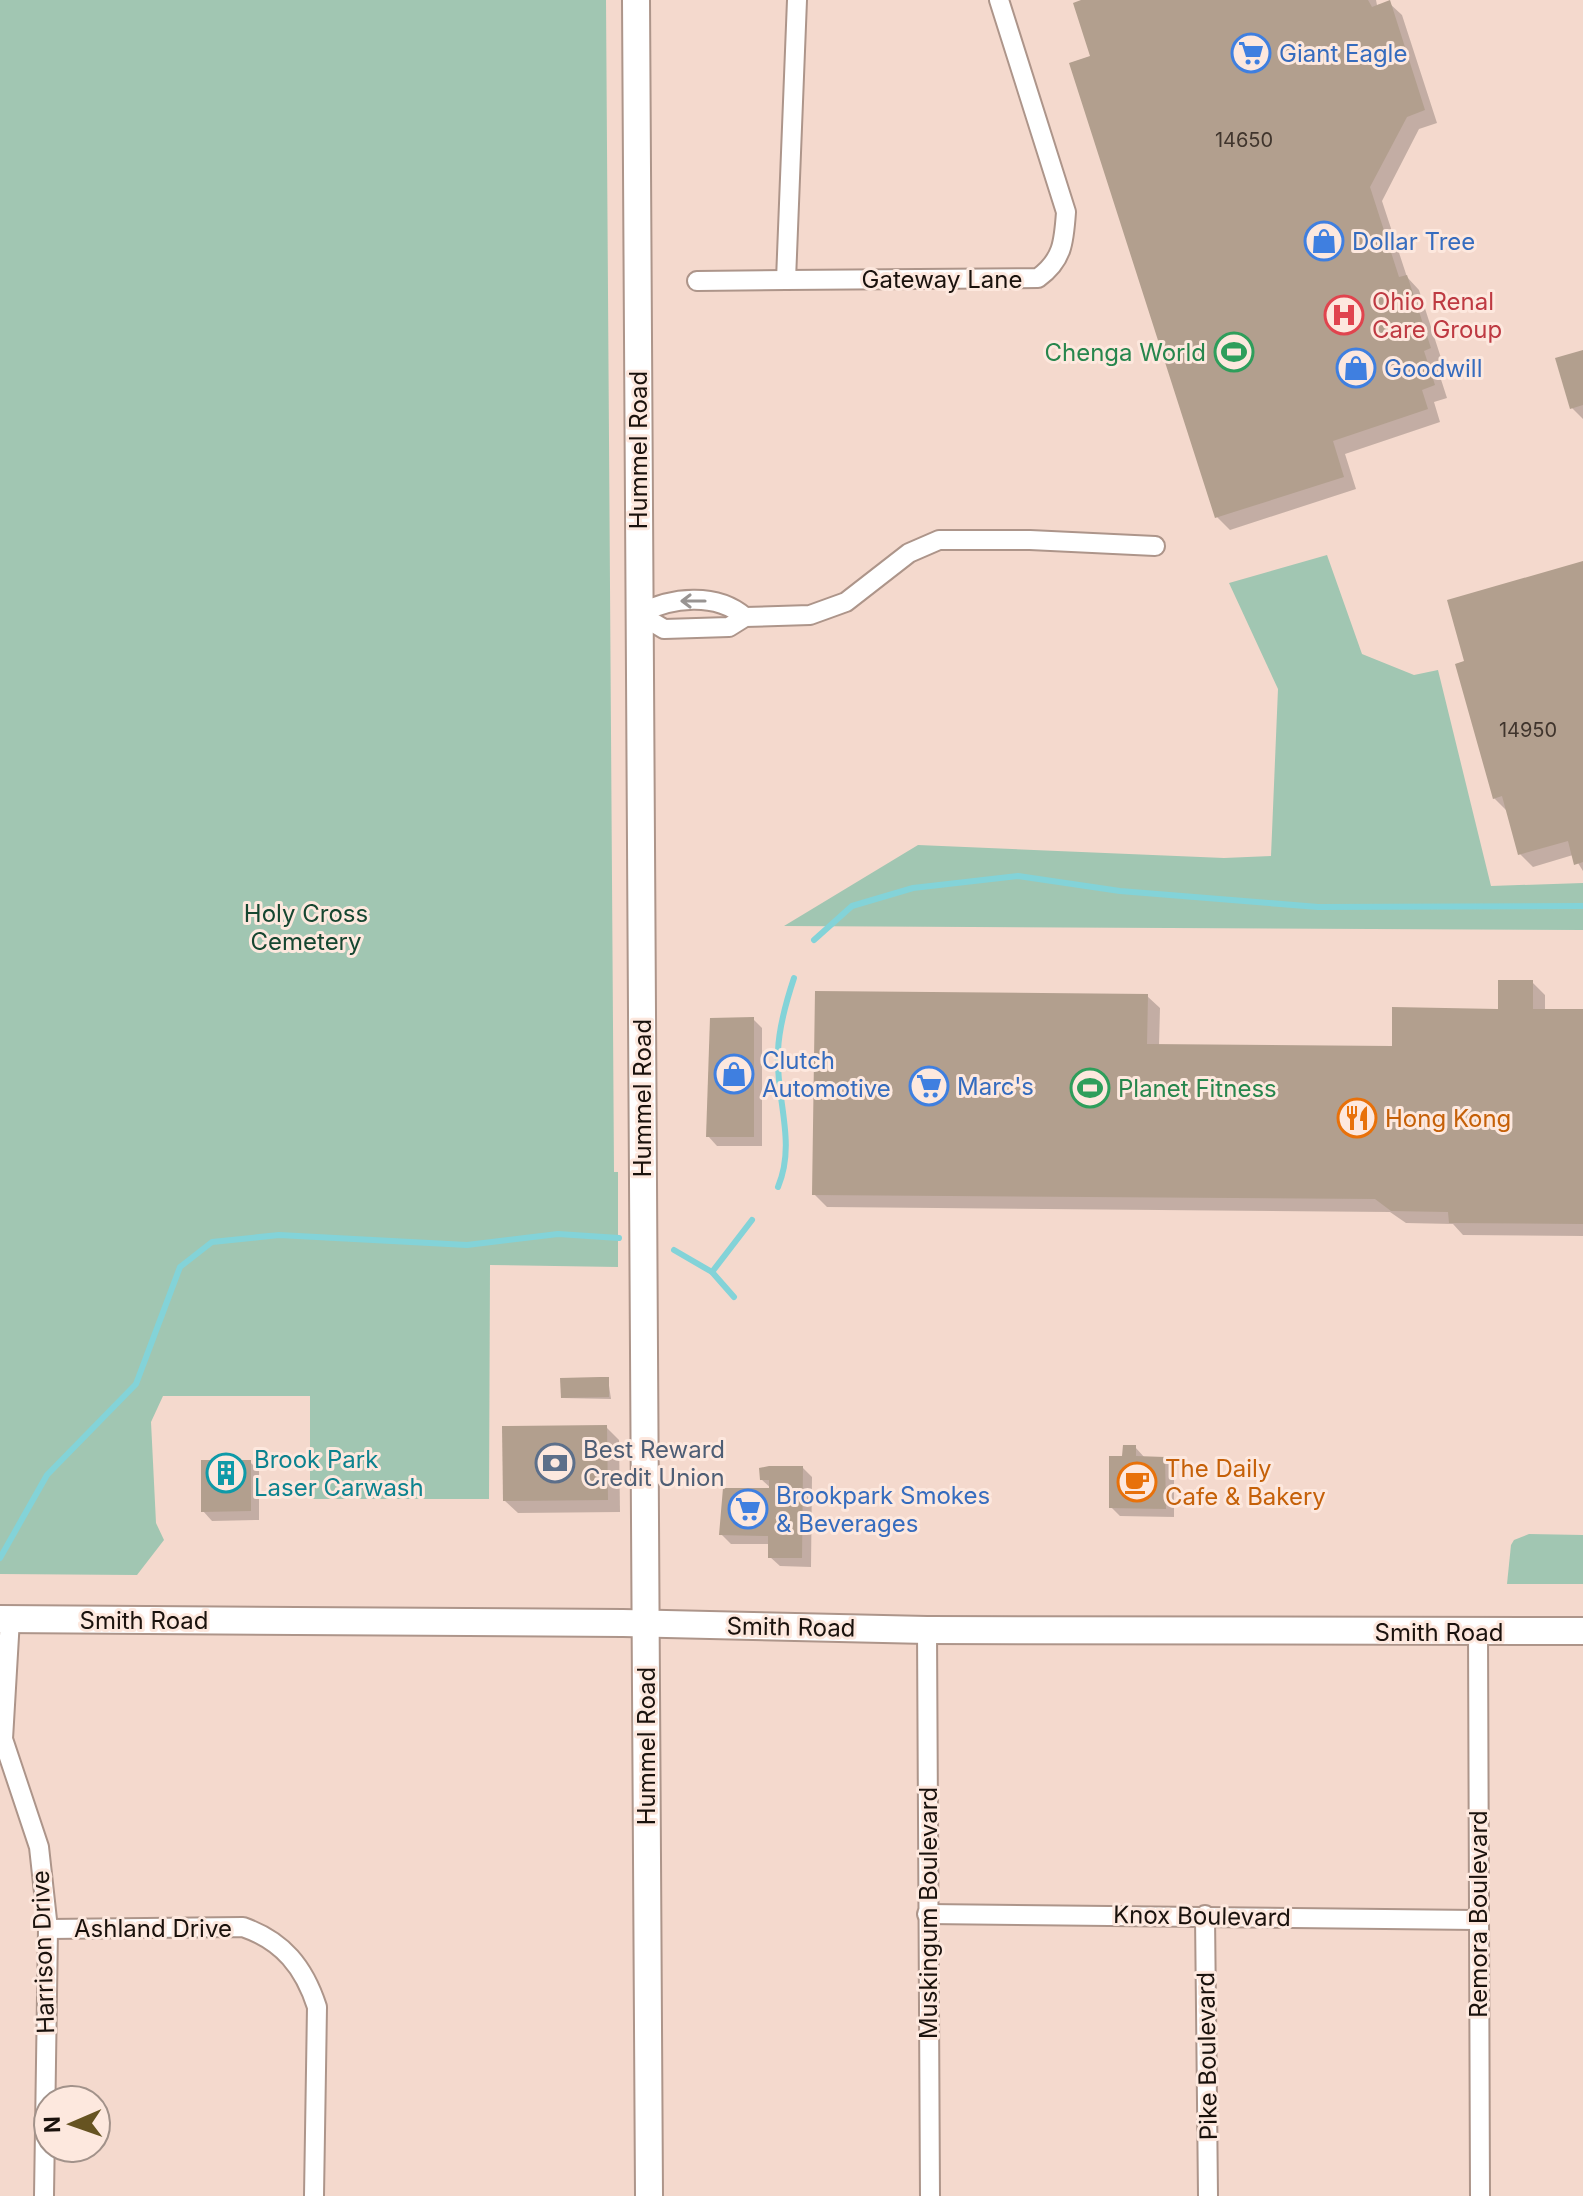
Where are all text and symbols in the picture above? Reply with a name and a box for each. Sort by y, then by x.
supermarket icon: Giant Eagle [1230,32,1272,74]
place label: Giant Eagle [1279,39,1407,68]
house number: 14650 [1215,128,1273,152]
shop icon: Dollar Tree [1303,220,1345,262]
place label: Dollar Tree [1352,227,1475,256]
street label: Gateway Lane [862,265,1022,294]
place label: Ohio Renal Care Group [1372,287,1502,344]
hospital icon: Ohio Renal Care Group [1323,294,1365,336]
sports icon: Chenga World [1213,331,1255,373]
place label: Chenga World [1044,338,1206,367]
shop icon: Goodwill [1335,347,1377,389]
place label: Goodwill [1384,354,1482,383]
street label: Hummel Road [624,371,653,529]
one-way arrow [680,593,707,609]
house number: 14950 [1499,718,1557,742]
park label: Holy Cross Cemetery [244,899,368,956]
street label: Hummel Road [628,1019,657,1177]
place label: Clutch Automotive [762,1046,891,1103]
shop icon: Clutch Automotive [713,1053,755,1095]
supermarket icon: Marc's [908,1065,950,1107]
sports icon: Planet Fitness [1069,1067,1111,1109]
place label: Marc's [957,1072,1034,1101]
place label: Planet Fitness [1118,1074,1277,1103]
restaurant icon: Hong Kong [1336,1097,1378,1139]
place label: Hong Kong [1385,1104,1511,1133]
place label: Best Reward Credit Union [583,1435,725,1492]
bank icon: Best Reward Credit Union [534,1442,576,1484]
place label: Brook Park Laser Carwash [254,1445,424,1502]
building icon: Brook Park Laser Carwash [205,1452,247,1494]
place label: The Daily Cafe & Bakery [1165,1454,1326,1511]
cafe icon: The Daily Cafe & Bakery [1116,1461,1158,1503]
place label: Brookpark Smokes & Beverages [776,1481,990,1538]
supermarket icon: Brookpark Smokes & Beverages [727,1488,769,1530]
street label: Smith Road [80,1606,208,1635]
street label: Smith Road [726,1611,856,1643]
street label: Smith Road [1375,1618,1503,1647]
street label: Hummel Road [632,1667,661,1825]
street label: Muskingum Boulevard [914,1787,943,2039]
street label: Remora Boulevard [1464,1810,1493,2018]
street label: Harrison Drive [26,1870,60,2034]
street label: Knox Boulevard [1113,1900,1291,1932]
street label: Ashland Drive [74,1914,232,1943]
street label: Pike Boulevard [1191,1972,1223,2140]
north arrow [32,2084,112,2164]
text: N [39,2116,65,2134]

